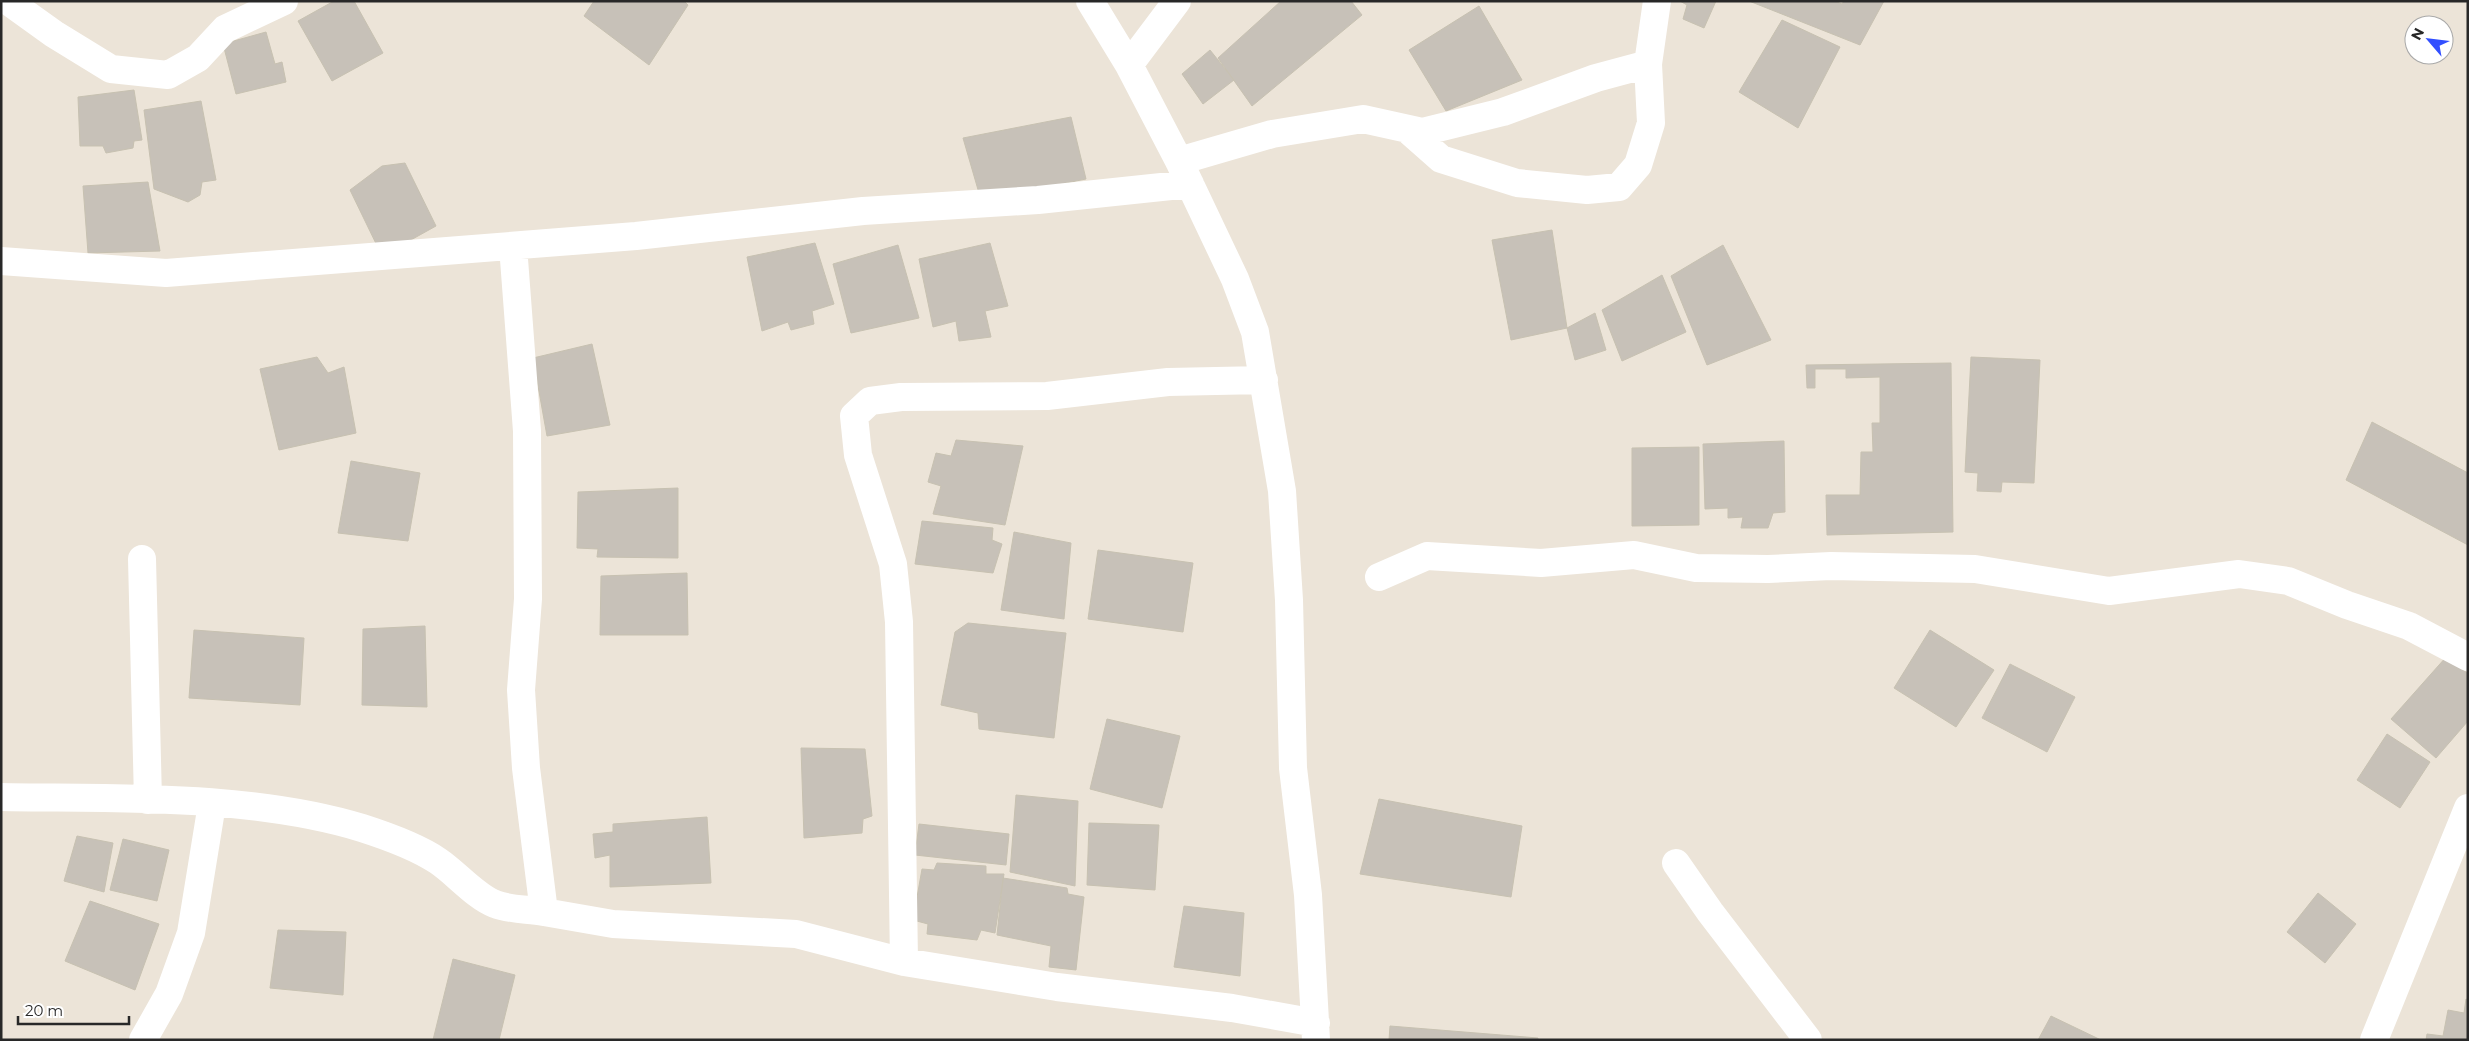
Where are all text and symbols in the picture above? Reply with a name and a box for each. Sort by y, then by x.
north arrow [2404,15,2454,65]
text: N [2407,25,2428,43]
scale bar [18,994,129,1026]
text: 20 m [25,1001,63,1020]

